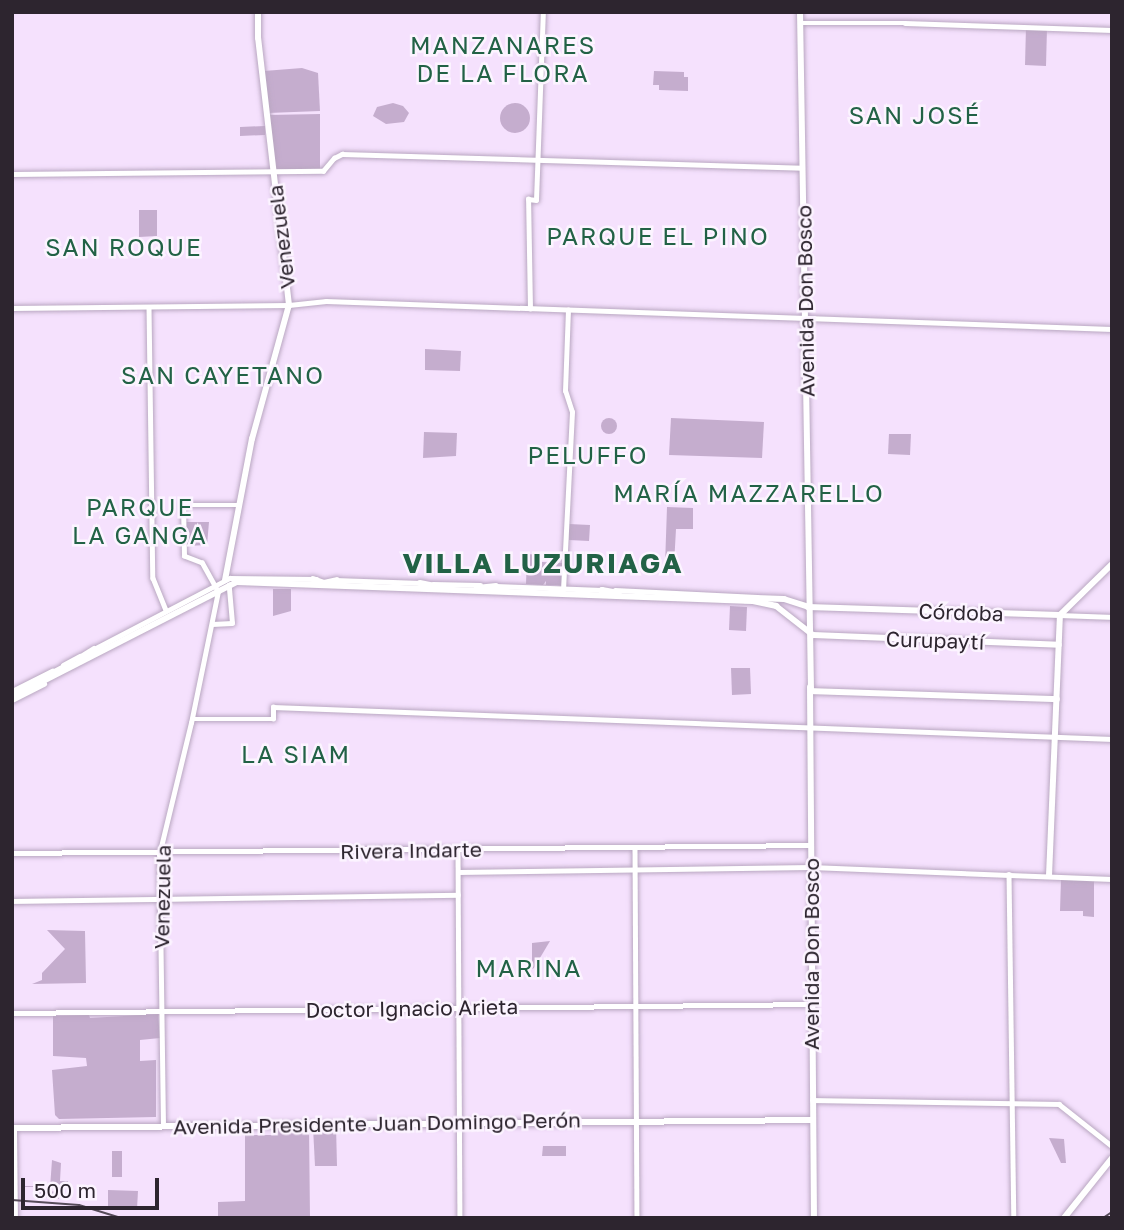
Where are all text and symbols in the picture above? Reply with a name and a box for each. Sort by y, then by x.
district label: MANZANARES DE LA FLORA [411,31,595,87]
district label: SAN JOSÉ [850,101,980,129]
street label: Venezuela [262,184,300,290]
street label: Avenida Don Bosco [791,205,819,397]
district label: PARQUE EL PINO [548,222,768,250]
district label: SAN ROQUE [46,233,202,261]
district label: SAN CAYETANO [122,361,324,389]
district label: PELUFFO [528,441,648,469]
district label: MARÍA MAZZARELLO [615,479,883,507]
district label: PARQUE LA GANGA [73,493,207,549]
district label: VILLA LUZURIAGA [404,546,682,580]
street label: Córdoba [918,598,1004,626]
street label: Curupaytí [885,626,985,654]
district label: LA SIAM [242,740,350,768]
street label: Rivera Indarte [340,836,482,864]
street label: Venezuela [148,845,176,949]
street label: Avenida Don Bosco [798,858,824,1050]
district label: MARINA [476,954,582,982]
street label: Doctor Ignacio Arieta [305,994,519,1022]
street label: Avenida Presidente Juan Domingo Perón [173,1107,581,1139]
scale bar [24,1164,163,1208]
text: 500 m [34,1177,96,1203]

